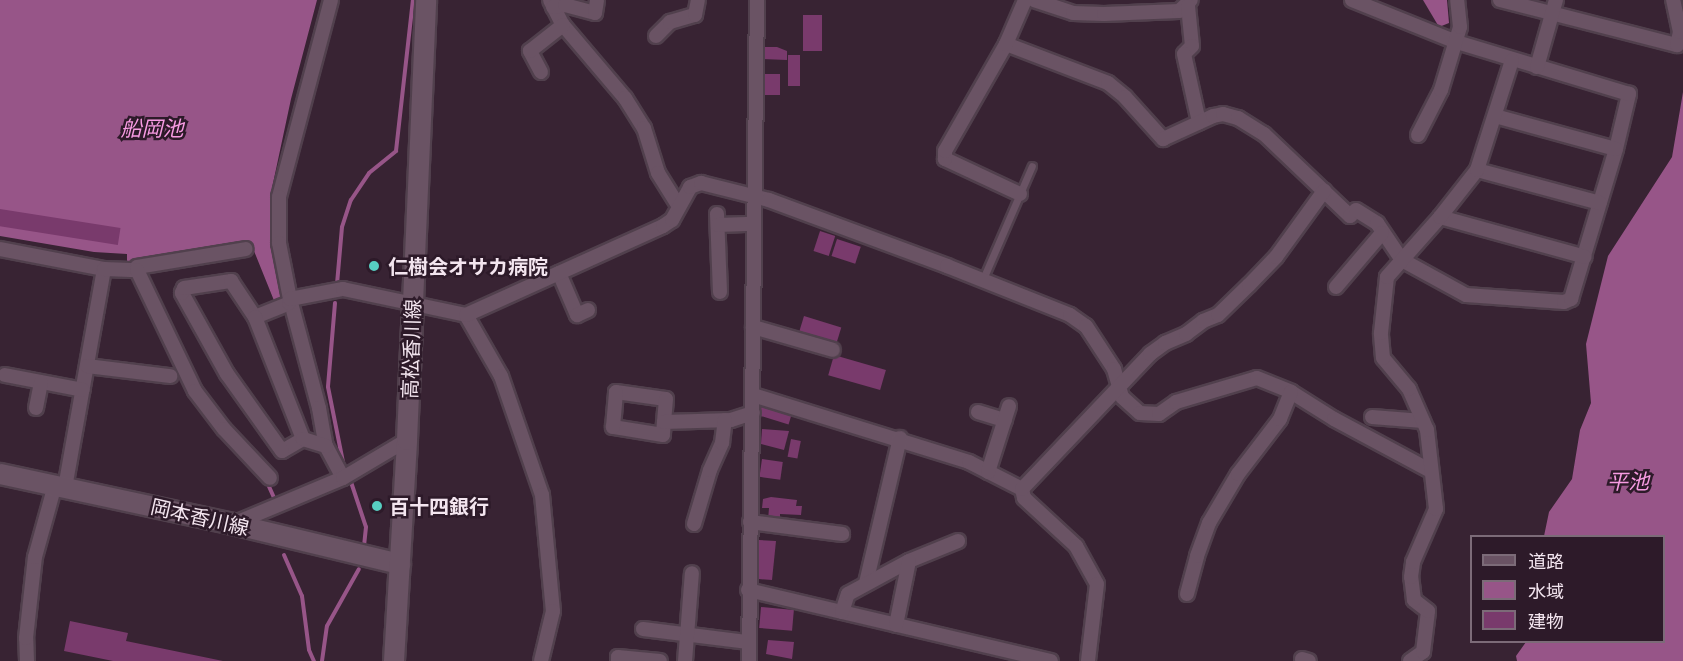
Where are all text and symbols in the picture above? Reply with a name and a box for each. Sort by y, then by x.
water label: 船岡池 [121,115,183,141]
place label: 仁樹会オサカ病院 [388,254,548,278]
marker: 仁樹会オサカ病院 [365,257,383,275]
street label: 高松香川線 [397,299,425,399]
water label: 平池 [1607,468,1649,494]
street label: 岡本香川線 [149,494,251,540]
place label: 百十四銀行 [389,494,489,518]
marker: 百十四銀行 [370,499,384,513]
legend [1470,535,1665,643]
text: 道路 [1528,550,1564,572]
text: 水域 [1528,580,1564,602]
text: 建物 [1528,610,1564,632]

